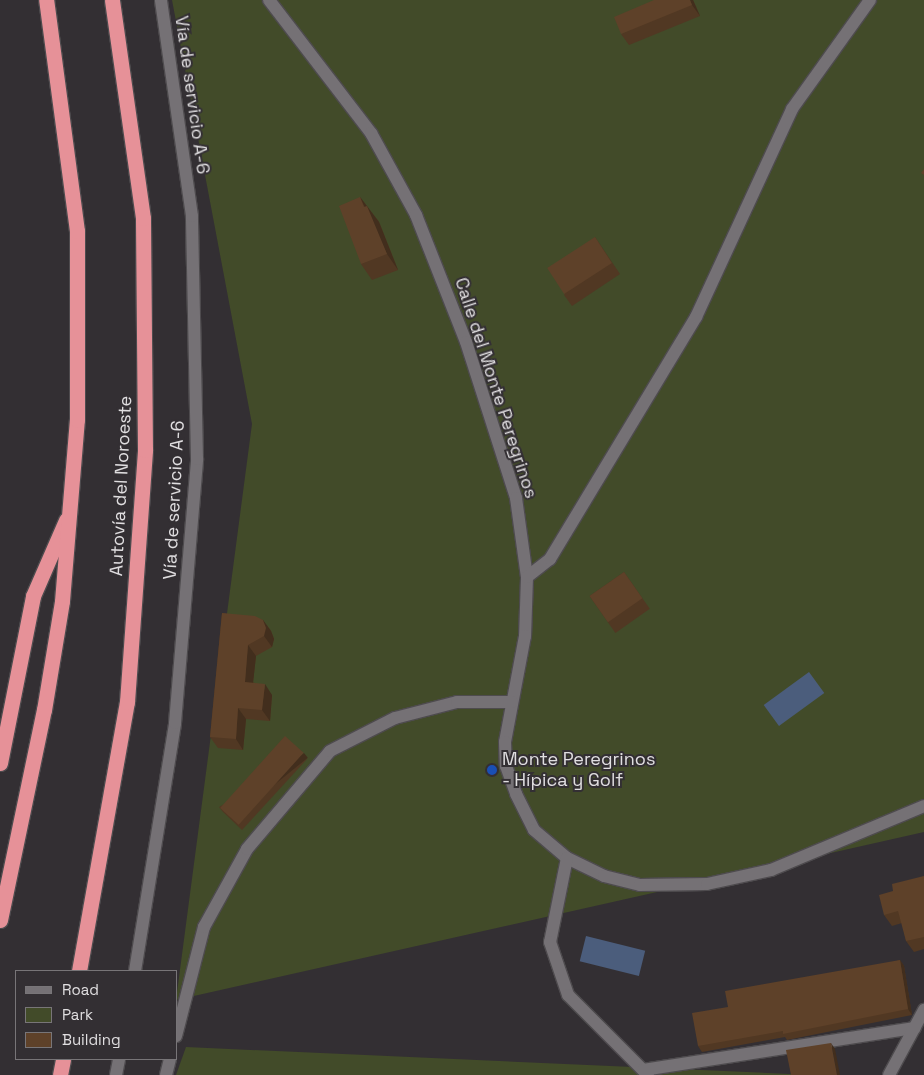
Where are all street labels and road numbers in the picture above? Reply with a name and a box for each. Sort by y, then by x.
street label: Vía de servicio A-6 [170,14,214,176]
street label: Calle del Monte Peregrinos [450,275,542,501]
street label: Autovía del Noroeste [105,395,137,577]
street label: Vía de servicio A-6 [159,420,189,580]

